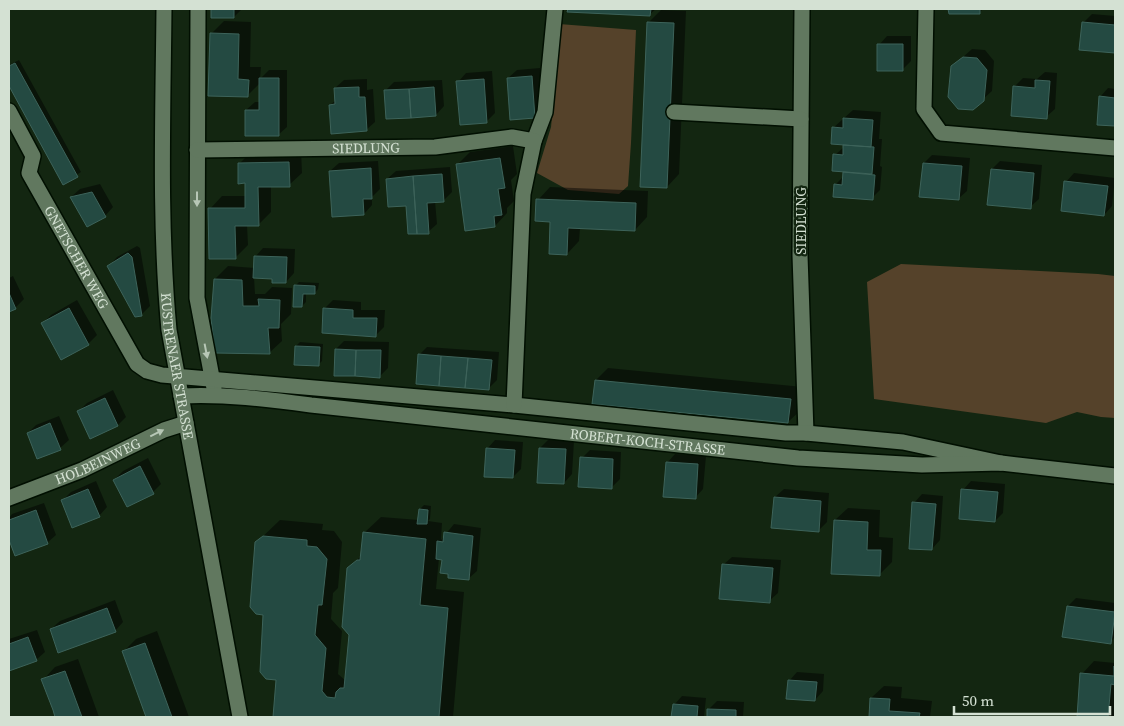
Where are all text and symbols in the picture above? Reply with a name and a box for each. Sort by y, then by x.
street label: SIEDLUNG [332,137,400,158]
street label: SIEDLUNG [791,187,811,255]
one-way arrow [193,191,201,207]
street label: GNETSCHER WEG [39,202,114,313]
street label: KUSTRENAER STRASSE [156,292,199,441]
one-way arrow [203,343,211,359]
street label: ROBERT-KOCH-STRASSE [569,423,726,460]
one-way arrow [150,429,164,437]
street label: HOLBEINWEG [52,433,144,489]
scale bar [954,684,1110,716]
text: 50 m [962,690,994,711]

